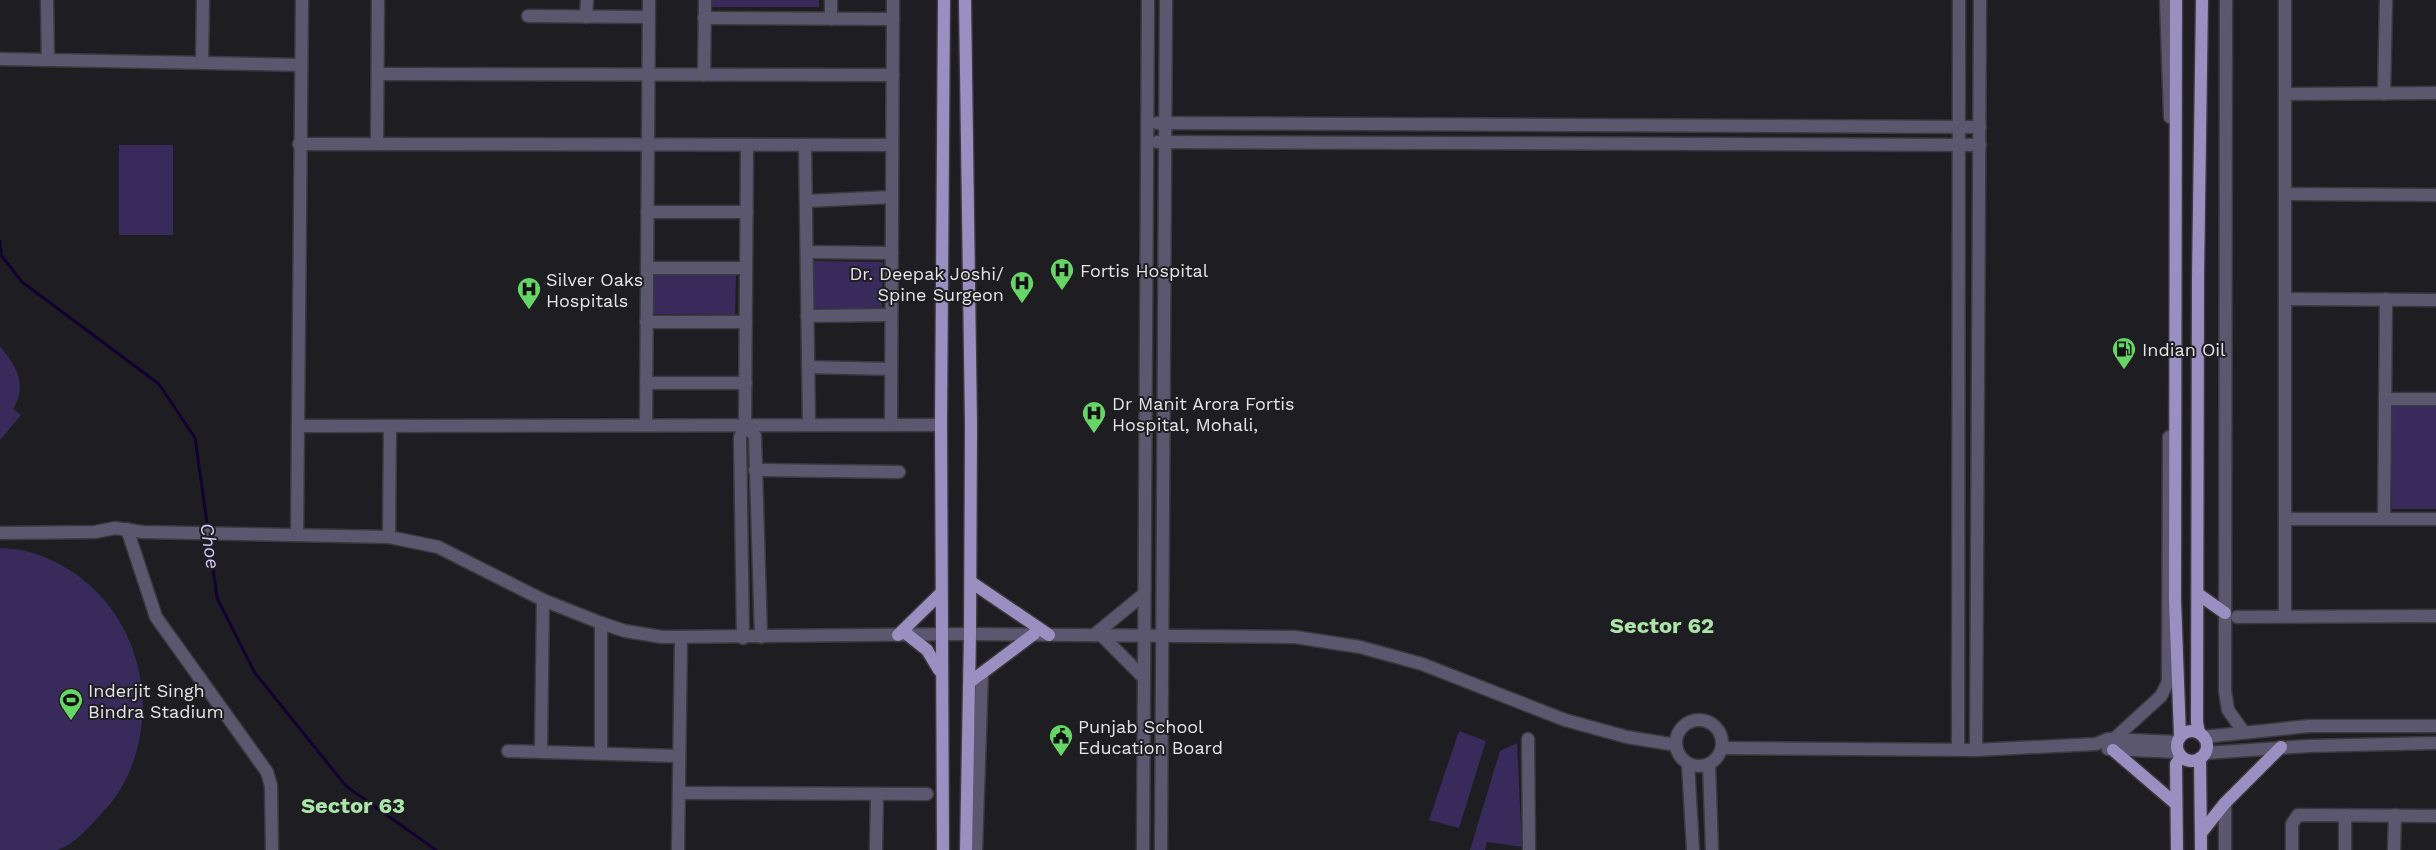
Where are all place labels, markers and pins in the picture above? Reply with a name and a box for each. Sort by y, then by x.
hospital icon: Fortis Hospital [1049,257,1075,291]
place label: Fortis Hospital [1080,260,1209,281]
place label: Dr. Deepak Joshi/ Spine Surgeon [849,263,1004,305]
place label: Silver Oaks Hospitals [546,269,643,311]
hospital icon: Dr. Deepak Joshi/ Spine Surgeon [1009,270,1035,304]
hospital icon: Silver Oaks Hospitals [516,276,542,310]
fuel station icon: Indian Oil [2111,336,2137,370]
place label: Indian Oil [2142,339,2226,360]
place label: Dr Manit Arora Fortis Hospital, Mohali, [1112,393,1294,435]
hospital icon: Dr Manit Arora Fortis Hospital, Mohali, [1081,400,1107,434]
place label: Inderjit Singh Bindra Stadium [88,680,224,722]
sports icon: Inderjit Singh Bindra Stadium [58,687,84,721]
place label: Punjab School Education Board [1078,716,1223,758]
public building icon: Punjab School Education Board [1048,723,1074,757]

